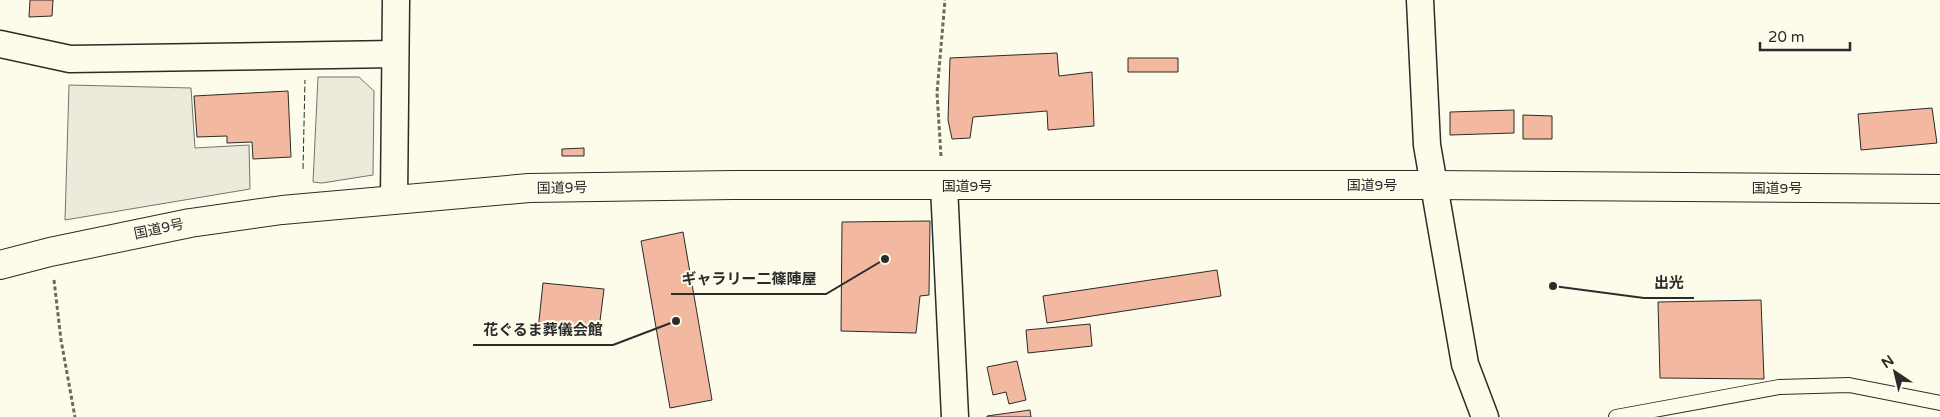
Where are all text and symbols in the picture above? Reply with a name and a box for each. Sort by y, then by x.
scale bar [1760,20,1850,52]
text: 20 m [1768,28,1805,46]
street label: 国道9号 [1347,177,1397,194]
street label: 国道9号 [942,178,992,195]
street label: 国道9号 [536,179,588,197]
street label: 国道9号 [1752,180,1802,197]
street label: 国道9号 [132,215,186,243]
callout: ギャラリー二篠陣屋 [671,264,826,294]
callout: 出光 [1644,268,1694,298]
text: ギャラリー二篠陣屋 [681,270,817,288]
text: 出光 [1654,274,1684,292]
callout: 花ぐるま葬儀会館 [473,315,613,345]
text: 花ぐるま葬儀会館 [483,321,603,339]
north arrow [1870,347,1920,397]
text: N [1878,352,1897,372]

